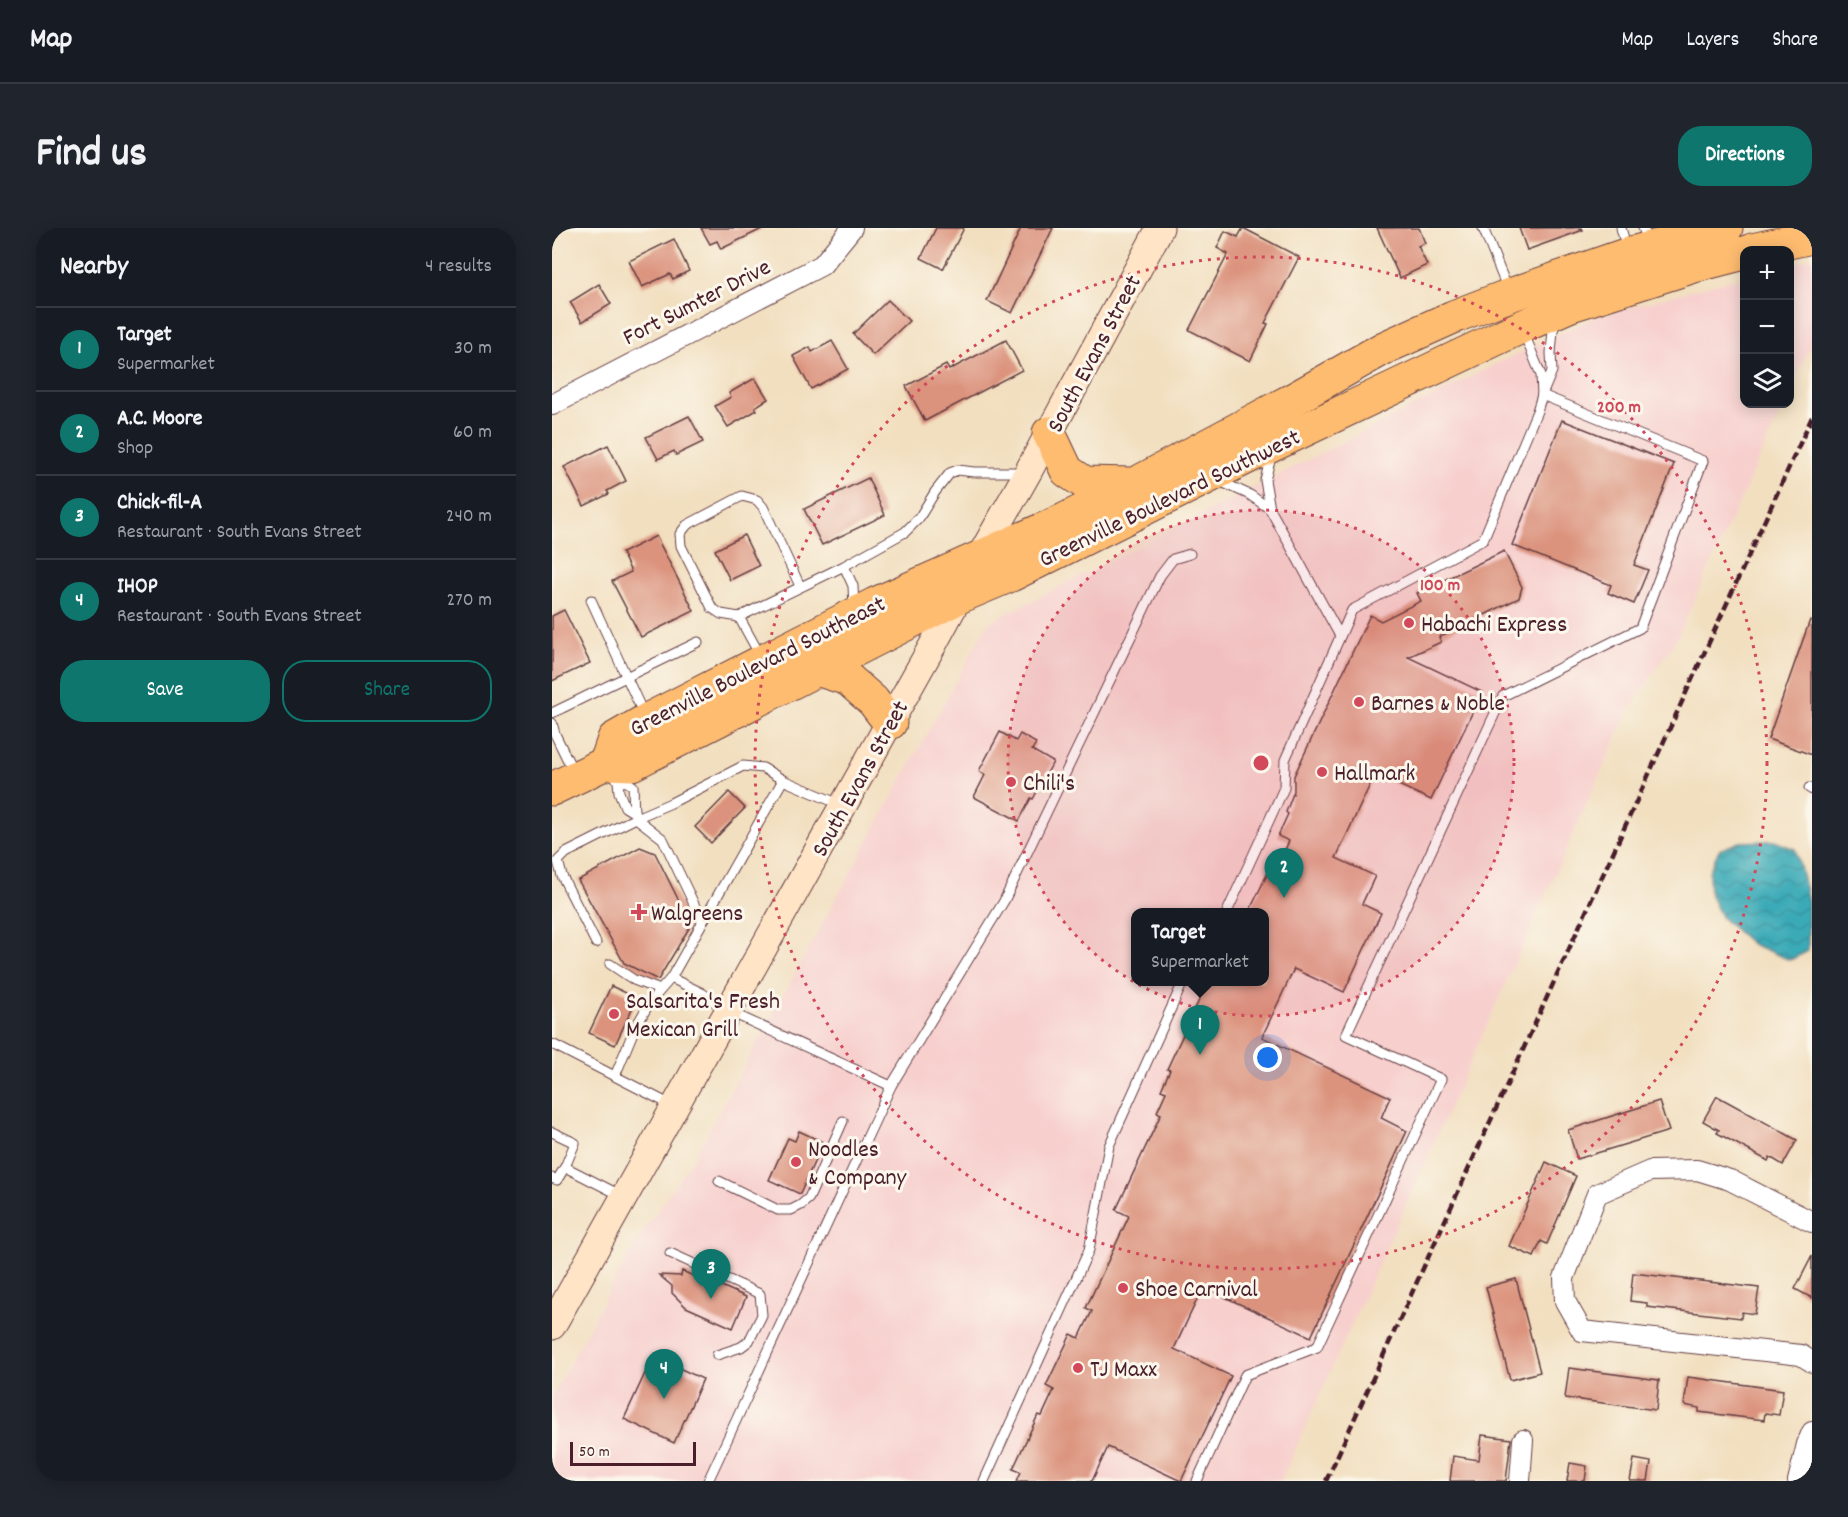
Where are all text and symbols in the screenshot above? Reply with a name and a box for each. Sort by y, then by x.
text: Map [30,21,72,61]
text: Map [1622,26,1653,56]
text: Layers [1686,26,1739,56]
text: Share [1772,26,1818,56]
text: Find us [36,126,147,186]
button: Directions [1678,126,1812,186]
map controls [1740,246,1794,408]
button: + [1740,246,1794,300]
text: Nearby [60,249,128,286]
street label: Fort Sumter Drive [617,252,777,356]
text: 4 results [425,253,492,281]
street label: South Evans Street [1040,269,1152,439]
button: − [1740,300,1794,354]
text: Target [117,320,172,351]
text: 1 [77,335,82,363]
text: 30 m [454,335,492,363]
text: Supermarket [117,351,215,379]
button: layers [1740,354,1794,408]
text: 200 m [1597,396,1641,421]
text: A.C. Moore [117,404,203,435]
text: 2 [75,419,84,447]
text: 60 m [453,419,492,447]
street label: Greenville Boulevard Southwest [1034,421,1307,578]
text: Shop [117,435,153,463]
text: Chick-fil-A [117,488,202,519]
text: 3 [75,503,84,531]
text: 240 m [446,503,492,531]
text: Restaurant · South Evans Street [117,519,362,547]
text: IHOP [117,572,158,603]
text: 100 m [1420,574,1460,599]
text: 4 [75,587,84,615]
text: 270 m [446,587,492,615]
street label: Greenville Boulevard Southeast [625,588,892,747]
text: Restaurant · South Evans Street [117,603,362,631]
place label: Habachi Express [1421,609,1567,643]
marker: Habachi Express [1402,616,1416,630]
button: Save [60,660,270,722]
button: Share [282,660,492,722]
place label: Barnes & Noble [1371,688,1505,722]
street label: South Evans Street [805,695,919,864]
marker: Barnes & Noble [1352,695,1366,709]
centre of rings [1251,753,1271,773]
place label: Hallmark [1334,758,1415,792]
marker: Hallmark [1315,765,1329,779]
place label: Chili's [1023,768,1075,802]
marker: Chili's [1004,775,1018,789]
pin: 2 [1264,848,1304,898]
place label: Walgreens [651,898,743,932]
marker: Walgreens [632,905,646,919]
popup [1131,908,1269,986]
text: Target [1151,918,1206,949]
text: Supermarket [1151,949,1249,977]
place label: Salsarita's Fresh Mexican Grill [626,986,780,1048]
pin: 1 [1180,1006,1220,1055]
marker: Salsarita's Fresh Mexican Grill [607,1007,621,1021]
your location [1253,1043,1282,1072]
place label: Noodles & Company [808,1134,907,1196]
marker: Noodles & Company [789,1155,803,1169]
pin: 3 [692,1250,730,1299]
place label: Shoe Carnival [1135,1274,1258,1308]
marker: Shoe Carnival [1116,1281,1130,1295]
pin: 4 [644,1350,684,1399]
place label: TJ Maxx [1090,1354,1157,1388]
marker: TJ Maxx [1071,1361,1085,1375]
scale bar [570,1439,696,1466]
text: 50 m [579,1441,610,1464]

